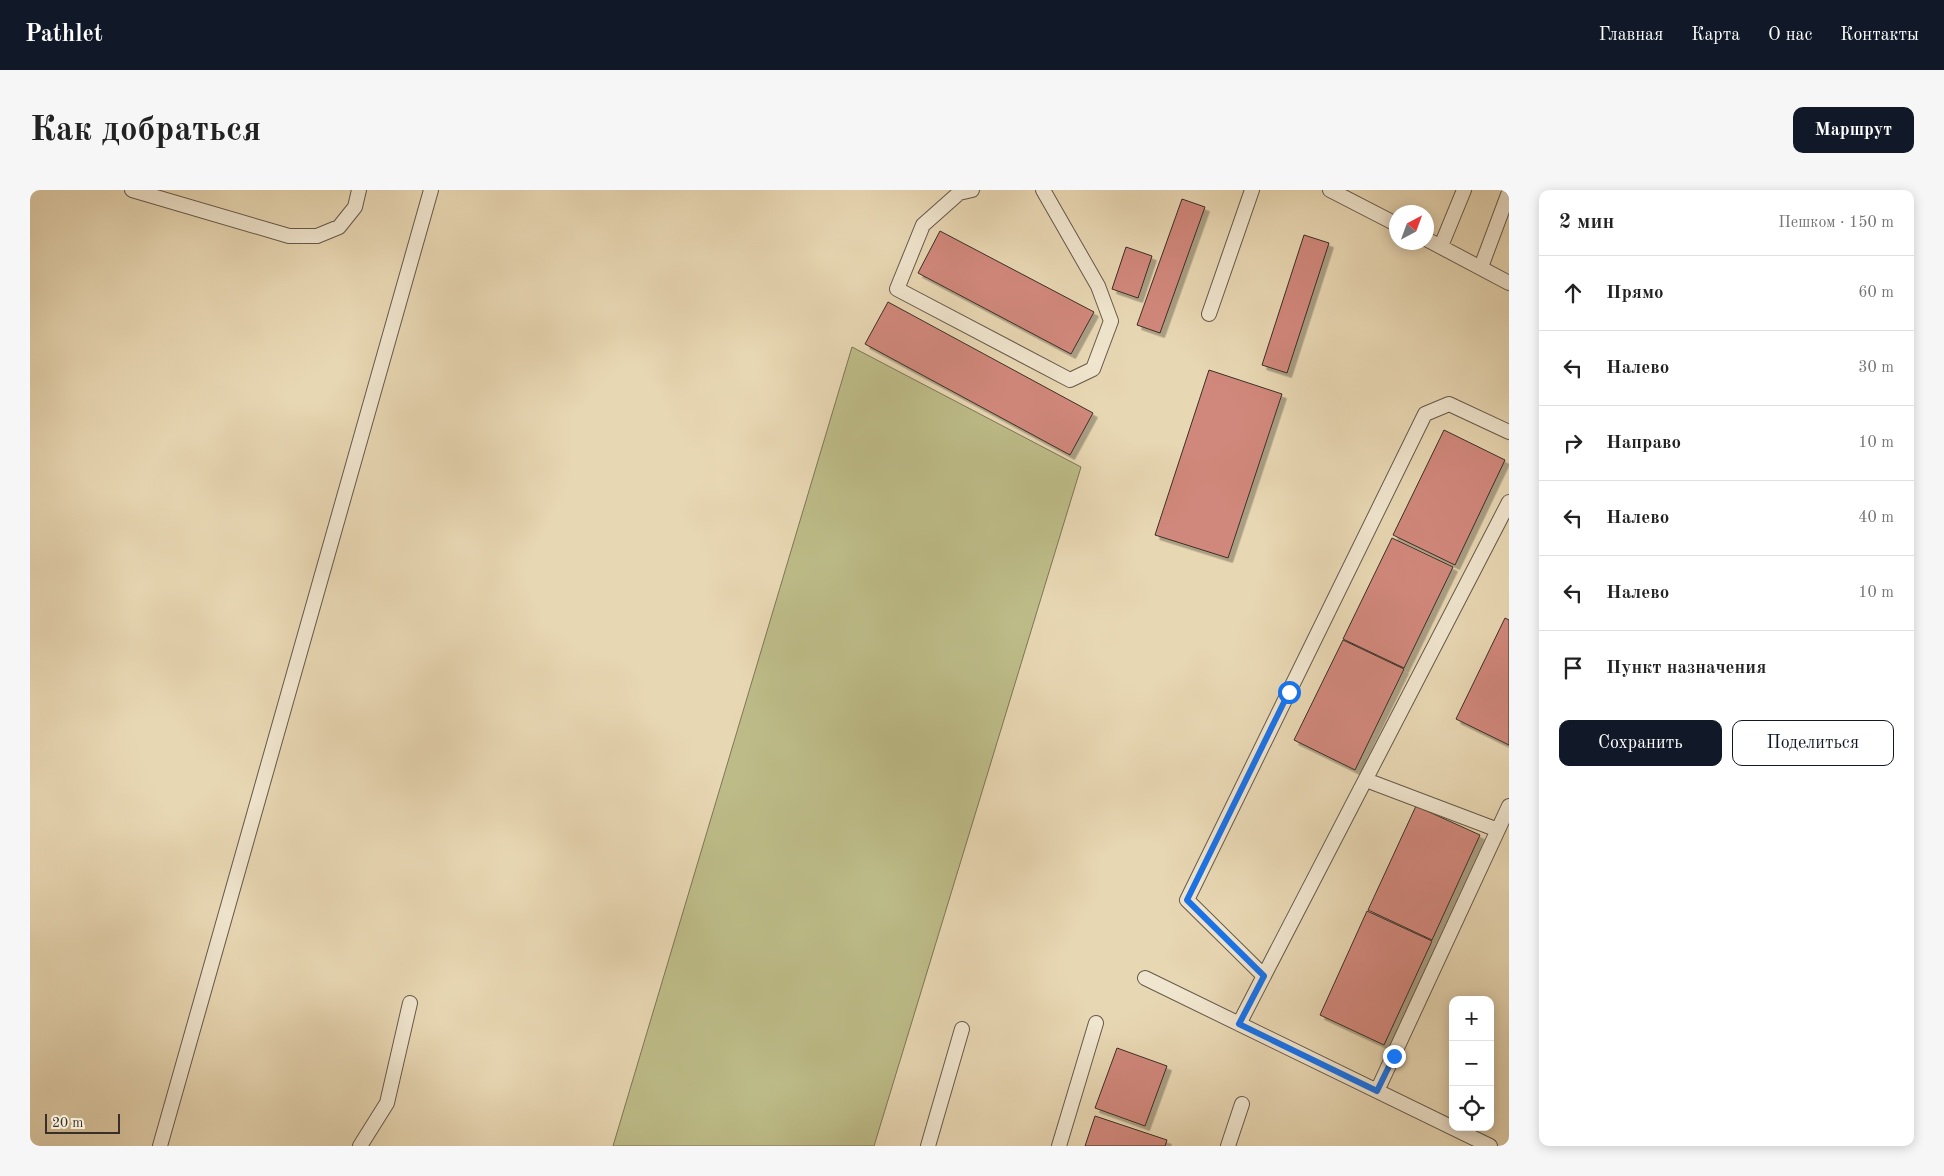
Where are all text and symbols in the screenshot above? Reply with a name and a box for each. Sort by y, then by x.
text: Pathlet [25,23,103,47]
text: Главная [1599,26,1663,44]
text: Карта [1691,26,1740,44]
text: О нас [1768,26,1812,44]
text: Контакты [1840,26,1919,44]
button: Маршрут [1793,107,1914,153]
text: Как добраться [30,113,261,148]
north arrow [1389,205,1434,250]
text: 2 мин [1559,212,1614,233]
text: Пешком · 150 m [1778,215,1894,231]
icon: ahead [1559,279,1587,307]
text: Прямо [1606,284,1664,303]
text: 60 m [1858,285,1894,301]
icon: left [1559,354,1587,382]
text: Налево [1606,359,1669,378]
text: 30 m [1858,360,1894,376]
icon: right [1559,429,1587,457]
text: Направо [1606,434,1681,453]
text: 10 m [1858,435,1894,451]
icon: left [1559,504,1587,532]
text: Налево [1606,509,1669,528]
text: 40 m [1858,510,1894,526]
icon: left [1559,579,1587,607]
text: Налево [1606,584,1669,603]
text: 10 m [1858,585,1894,601]
icon: arrive [1559,654,1587,682]
text: Пункт назначения [1606,659,1766,678]
route start [1278,681,1301,704]
button: Сохранить [1559,720,1722,766]
button: Поделиться [1732,720,1894,766]
map controls [1449,996,1494,1131]
button: + [1449,996,1494,1041]
button: − [1449,1041,1494,1086]
route end [1383,1045,1406,1068]
button: locate [1449,1086,1494,1131]
scale bar [45,1111,120,1134]
text: 20 m [52,1116,83,1130]

